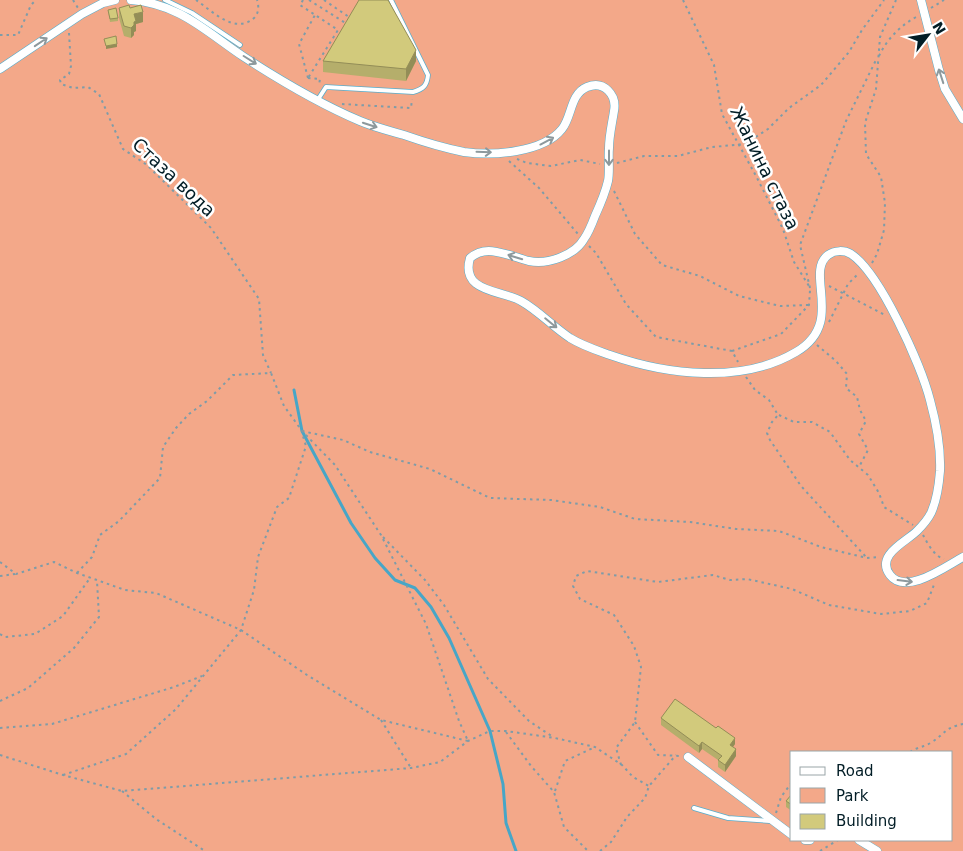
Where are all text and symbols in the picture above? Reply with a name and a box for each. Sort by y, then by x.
north arrow [903,10,953,60]
text: N [929,19,949,37]
one-way arrow [33,37,47,47]
one-way arrow [243,56,257,66]
one-way arrow [936,68,945,84]
street label: Жанина стаза [726,103,804,233]
one-way arrow [361,120,377,130]
street label: Стаза вода [128,133,220,221]
one-way arrow [540,136,555,146]
one-way arrow [475,148,491,157]
one-way arrow [604,150,614,166]
one-way arrow [508,252,524,262]
one-way arrow [544,318,557,329]
one-way arrow [897,576,913,586]
legend [790,751,953,841]
text: Road [836,762,874,780]
text: Park [836,787,869,805]
text: Building [836,812,897,830]

